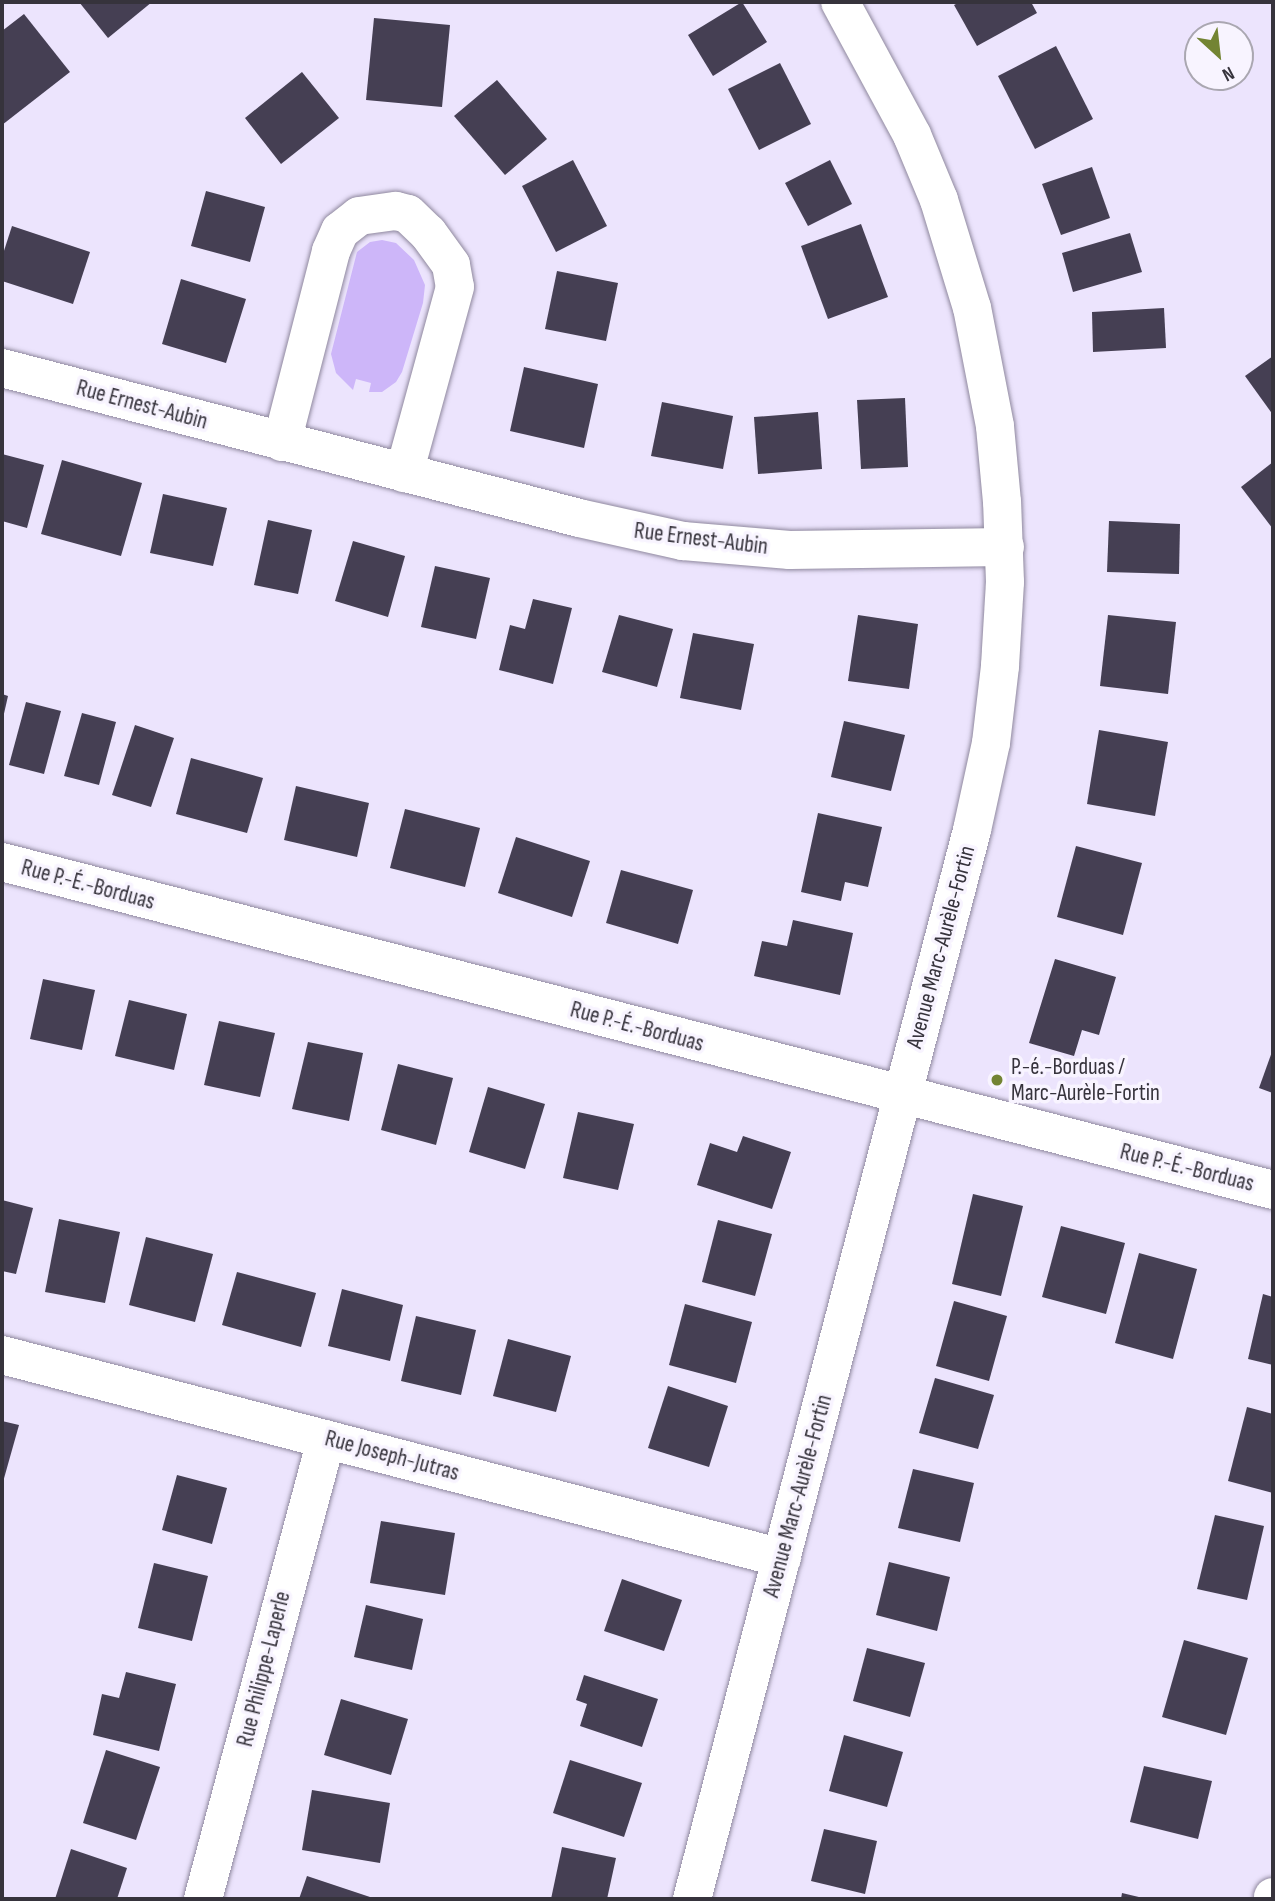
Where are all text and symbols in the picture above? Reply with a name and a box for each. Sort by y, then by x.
north arrow [1184,21,1254,91]
text: N [1218,61,1238,86]
street label: Rue Ernest-Aubin [73,374,211,436]
street label: Rue Ernest-Aubin [632,517,770,561]
street label: Avenue Marc-Aurèle-Fortin [901,843,981,1051]
street label: Rue P.-É.-Borduas [18,854,158,916]
street label: Rue P.-É.-Borduas [567,996,707,1058]
place label: P.-é.-Borduas / Marc-Aurèle-Fortin [1011,1053,1160,1107]
marker: P.-é.-Borduas / Marc-Aurèle-Fortin [989,1072,1005,1088]
street label: Rue P.-É.-Borduas [1117,1138,1257,1198]
street label: Avenue Marc-Aurèle-Fortin [758,1392,838,1600]
street label: Rue Joseph-Jutras [322,1425,462,1487]
street label: Rue Philippe-Laperle [231,1589,297,1749]

